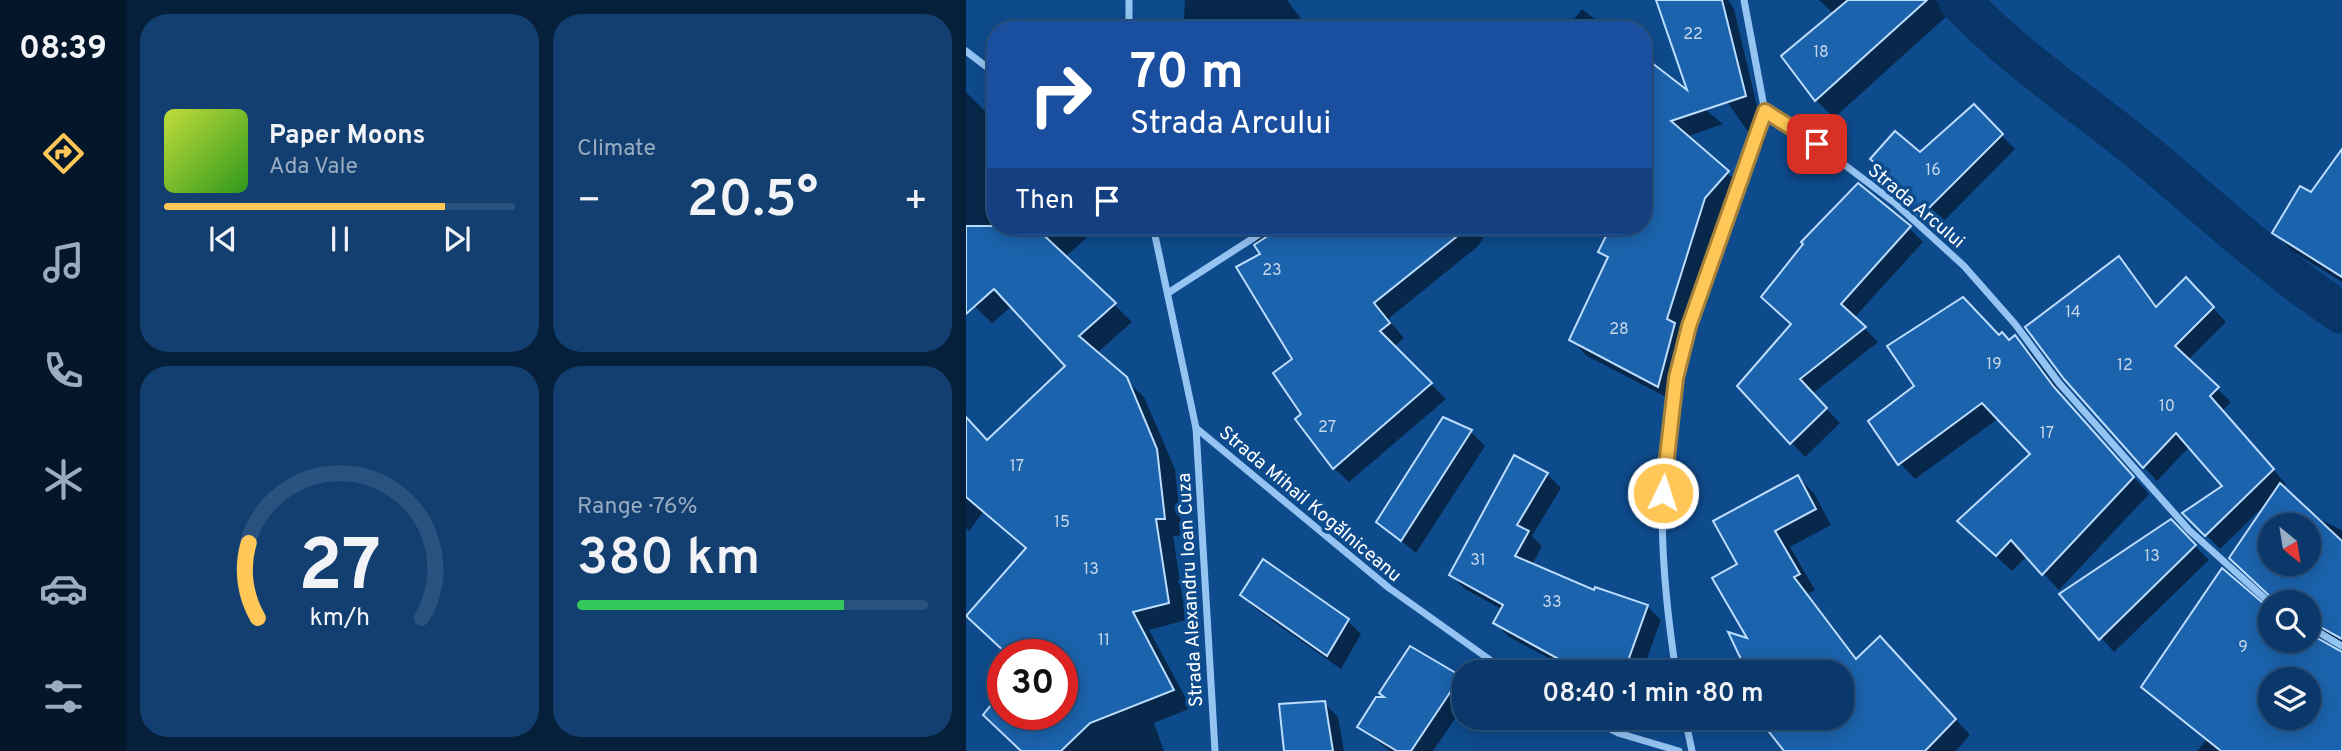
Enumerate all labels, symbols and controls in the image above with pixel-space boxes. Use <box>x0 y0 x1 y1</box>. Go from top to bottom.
house number: 22 <box>1683 25 1703 45</box>
text: 08:39 <box>19 30 107 70</box>
house number: 18 <box>1813 43 1829 63</box>
text: 70 m <box>1130 44 1244 106</box>
icon: right <box>1015 49 1106 140</box>
text: Strada Arcului <box>1130 105 1331 145</box>
pin <box>1787 114 1847 174</box>
text: Paper Moons <box>269 120 425 153</box>
icon: arrive <box>1798 125 1836 163</box>
icon: directions <box>39 129 88 178</box>
text: Climate <box>577 135 656 164</box>
text: Ada Vale <box>269 153 358 182</box>
street label: Strada Arcului <box>1862 159 1969 254</box>
house number: 16 <box>1925 161 1941 181</box>
text: 20.5° <box>687 169 818 235</box>
text: − <box>577 178 602 227</box>
text: + <box>903 178 928 227</box>
icon: arrive <box>1088 182 1126 220</box>
text: Then <box>1015 185 1074 218</box>
icon: previous <box>204 220 242 258</box>
icon: pause <box>321 220 359 258</box>
icon: next <box>438 220 476 258</box>
icon: music <box>39 238 88 287</box>
house number: 23 <box>1262 261 1282 281</box>
house number: 14 <box>2065 303 2081 323</box>
house number: 28 <box>1609 320 1629 340</box>
icon: phone <box>39 346 88 395</box>
house number: 19 <box>1986 355 2002 375</box>
house number: 12 <box>2117 356 2133 376</box>
house number: 10 <box>2159 397 2175 417</box>
house number: 27 <box>1318 418 1336 438</box>
street label: Strada Mihail Kogălniceanu <box>1214 421 1406 588</box>
house number: 17 <box>2040 424 2054 444</box>
icon: climate <box>39 455 88 504</box>
position arrow <box>1626 456 1700 530</box>
house number: 17 <box>1010 457 1024 477</box>
street label: Strada Alexandru Ioan Cuza <box>1173 472 1209 708</box>
text: Range · 76% <box>577 493 697 522</box>
house number: 15 <box>1054 513 1070 533</box>
north arrow <box>2258 513 2320 576</box>
map controls <box>2258 513 2321 730</box>
text: 27 <box>298 524 381 616</box>
text: 380 km <box>577 527 760 593</box>
house number: 13 <box>2144 547 2160 567</box>
house number: 31 <box>1470 551 1486 571</box>
house number: 13 <box>1083 560 1099 580</box>
icon: car <box>39 564 88 613</box>
button: search <box>2258 590 2321 653</box>
house number: 33 <box>1542 593 1562 613</box>
text: km/h <box>309 602 370 634</box>
house number: 11 <box>1098 631 1110 651</box>
house number: 9 <box>2238 638 2248 658</box>
speed limit sign: 30 <box>987 639 1078 730</box>
button: layers <box>2258 667 2321 730</box>
icon: filters <box>39 672 88 721</box>
text: 08:40 · 1 min · 80 m <box>1542 678 1764 711</box>

